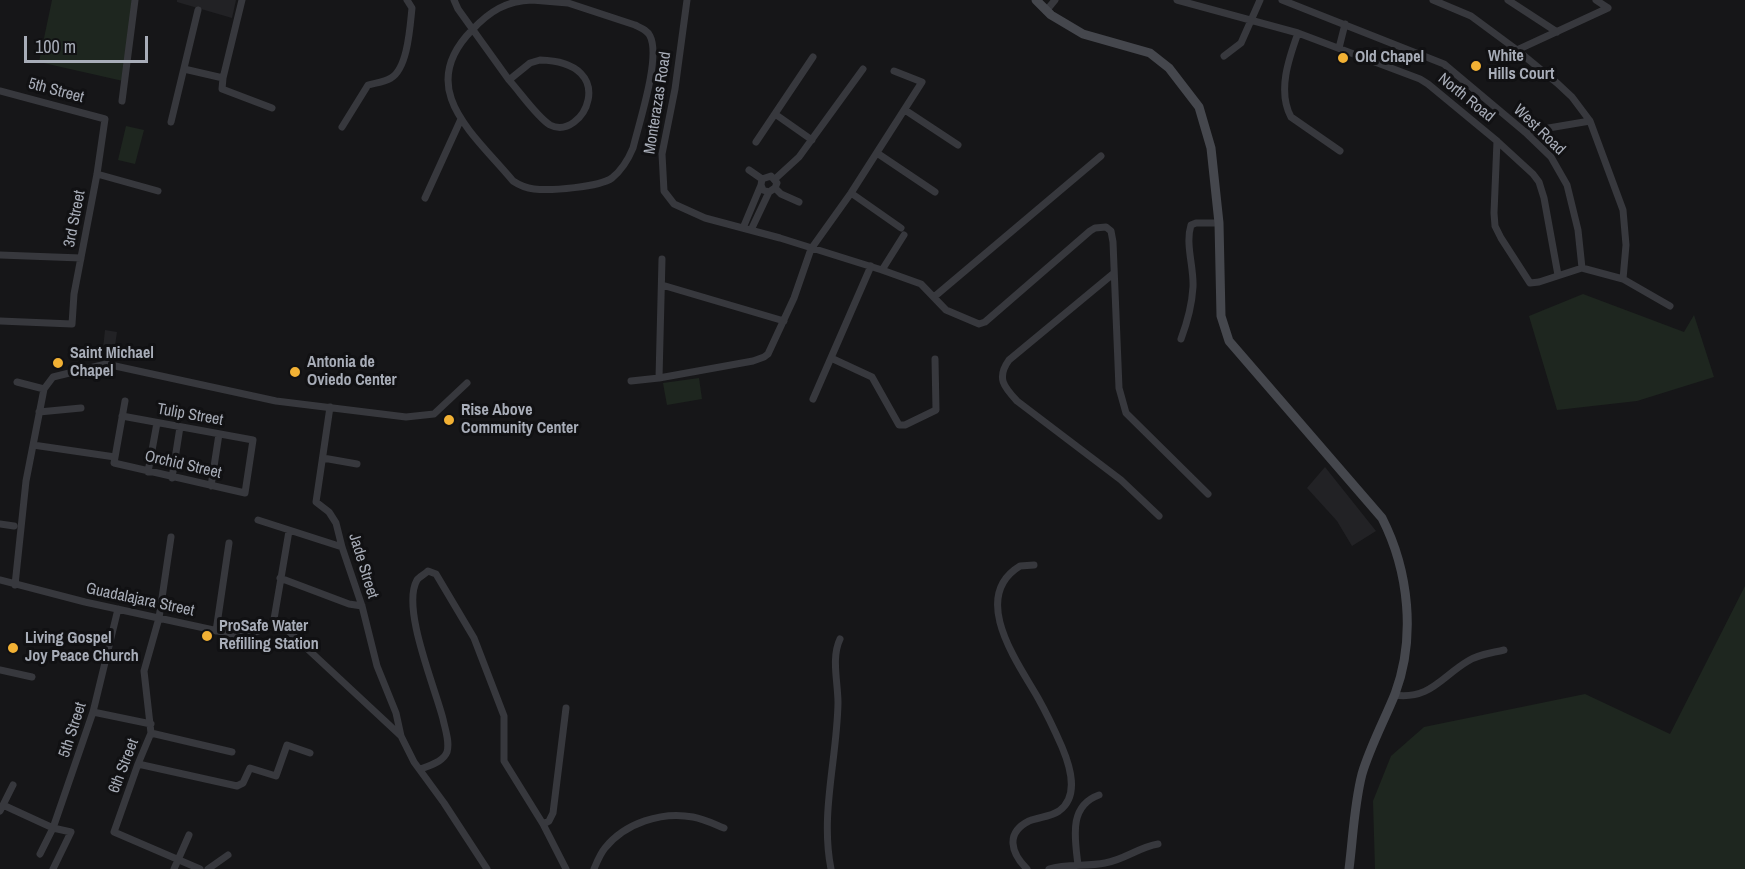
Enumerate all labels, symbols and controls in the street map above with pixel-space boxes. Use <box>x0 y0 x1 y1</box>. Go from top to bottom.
scale bar <box>27 24 152 62</box>
text: 100 m <box>35 34 76 59</box>
place label: White Hills Court <box>1488 47 1554 85</box>
place label: Old Chapel <box>1355 48 1424 68</box>
street label: Monterazas Road <box>640 50 676 156</box>
marker: Old Chapel <box>1336 51 1350 65</box>
marker: White Hills Court <box>1469 59 1483 73</box>
street label: North Road <box>1434 69 1498 127</box>
street label: 5th Street <box>26 74 86 108</box>
street label: West Road <box>1509 101 1569 159</box>
street label: 3rd Street <box>60 189 90 249</box>
place label: Saint Michael Chapel <box>70 344 154 382</box>
place label: Antonia de Oviedo Center <box>307 353 397 391</box>
marker: Saint Michael Chapel <box>51 356 65 370</box>
marker: Antonia de Oviedo Center <box>288 365 302 379</box>
street label: Tulip Street <box>155 400 225 430</box>
place label: Rise Above Community Center <box>461 401 578 439</box>
marker: Rise Above Community Center <box>442 413 456 427</box>
street label: Orchid Street <box>143 447 223 483</box>
street label: Jade Street <box>344 531 382 601</box>
street label: Guadalajara Street <box>84 579 196 621</box>
place label: ProSafe Water Refilling Station <box>219 617 319 655</box>
place label: Living Gospel Joy Peace Church <box>25 629 139 667</box>
marker: ProSafe Water Refilling Station <box>200 629 214 643</box>
marker: Living Gospel Joy Peace Church <box>6 641 20 655</box>
street label: 5th Street <box>55 700 91 760</box>
street label: 6th Street <box>105 736 143 796</box>

